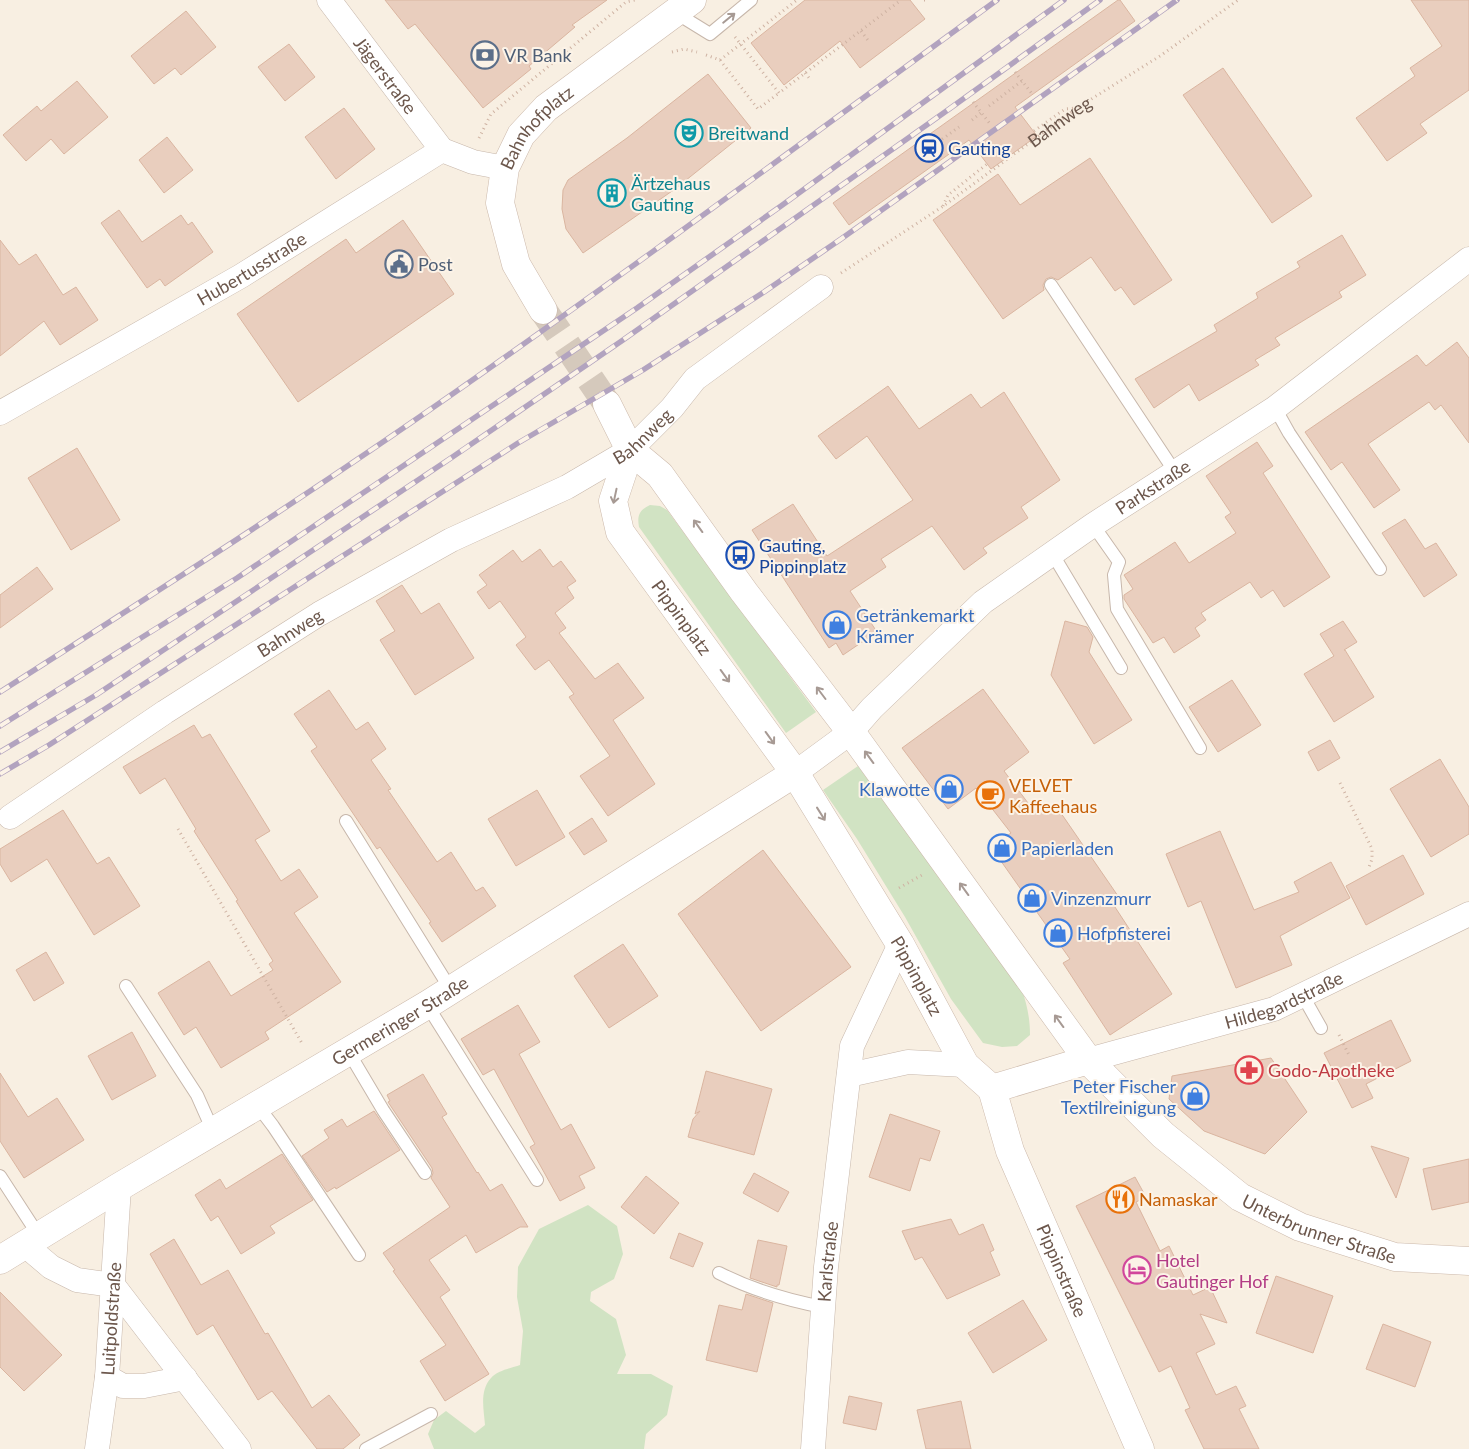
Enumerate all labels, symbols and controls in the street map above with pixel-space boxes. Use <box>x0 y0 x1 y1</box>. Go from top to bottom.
one-way arrow <box>722 13 735 24</box>
street label: Jägerstraße <box>349 32 422 118</box>
bank icon: VR Bank <box>470 40 500 70</box>
place label: VR Bank <box>504 44 573 66</box>
street label: Bahnhofplatz <box>495 81 578 173</box>
street label: Bahnweg <box>1023 91 1095 152</box>
theatre icon: Breitwand <box>674 118 704 148</box>
place label: Breitwand <box>708 122 789 144</box>
station icon: Gauting <box>914 133 944 163</box>
place label: Gauting <box>948 137 1011 159</box>
place label: Ärtzehaus Gauting <box>631 172 711 215</box>
building icon: Ärtzehaus Gauting <box>597 178 627 208</box>
street label: Hubertusstraße <box>193 227 310 310</box>
public building icon: Post <box>384 249 414 279</box>
place label: Post <box>418 253 453 275</box>
street label: Bahnweg <box>609 403 677 469</box>
street label: Parkstraße <box>1111 454 1194 519</box>
one-way arrow <box>610 488 619 504</box>
one-way arrow <box>692 520 703 533</box>
place label: Gauting, Pippinplatz <box>759 534 846 577</box>
bus stop icon: Gauting, Pippinplatz <box>725 540 755 570</box>
street label: Pippinplatz <box>647 575 717 659</box>
street label: Bahnweg <box>253 604 327 662</box>
place label: Getränkemarkt Krämer <box>856 604 975 647</box>
shop icon: Getränkemarkt Krämer <box>822 610 852 640</box>
one-way arrow <box>720 669 730 683</box>
one-way arrow <box>816 687 827 700</box>
one-way arrow <box>765 731 775 745</box>
one-way arrow <box>864 751 874 765</box>
shop icon: Klawotte <box>934 774 964 804</box>
place label: VELVET Kaffeehaus <box>1009 774 1097 817</box>
place label: Klawotte <box>859 778 930 800</box>
cafe icon: VELVET Kaffeehaus <box>975 780 1005 810</box>
one-way arrow <box>816 807 826 821</box>
shop icon: Papierladen <box>987 833 1017 863</box>
place label: Papierladen <box>1021 837 1114 859</box>
one-way arrow <box>959 882 969 896</box>
shop icon: Vinzenzmurr <box>1017 883 1047 913</box>
place label: Vinzenzmurr <box>1051 887 1152 909</box>
shop icon: Hofpfisterei <box>1043 918 1073 948</box>
place label: Hofpfisterei <box>1077 922 1171 944</box>
street label: Pippinplatz <box>887 932 947 1019</box>
street label: Hildegardstraße <box>1222 966 1346 1033</box>
street label: Germeringer Straße <box>328 971 472 1070</box>
one-way arrow <box>1054 1015 1065 1028</box>
pharmacy icon: Godo-Apotheke <box>1234 1055 1264 1085</box>
place label: Godo-Apotheke <box>1268 1059 1395 1081</box>
place label: Peter Fischer Textilreinigung <box>1061 1075 1176 1118</box>
shop icon: Peter Fischer Textilreinigung <box>1180 1081 1210 1111</box>
restaurant icon: Namaskar <box>1105 1184 1135 1214</box>
place label: Namaskar <box>1139 1188 1218 1210</box>
street label: Unterbrunner Straße <box>1239 1189 1399 1268</box>
street label: Karlstraße <box>813 1220 842 1303</box>
street label: Pippinstraße <box>1032 1221 1092 1320</box>
place label: Hotel Gautinger Hof <box>1156 1249 1269 1292</box>
hotel icon: Hotel Gautinger Hof <box>1122 1255 1152 1285</box>
street label: Luitpoldstraße <box>96 1261 125 1376</box>

